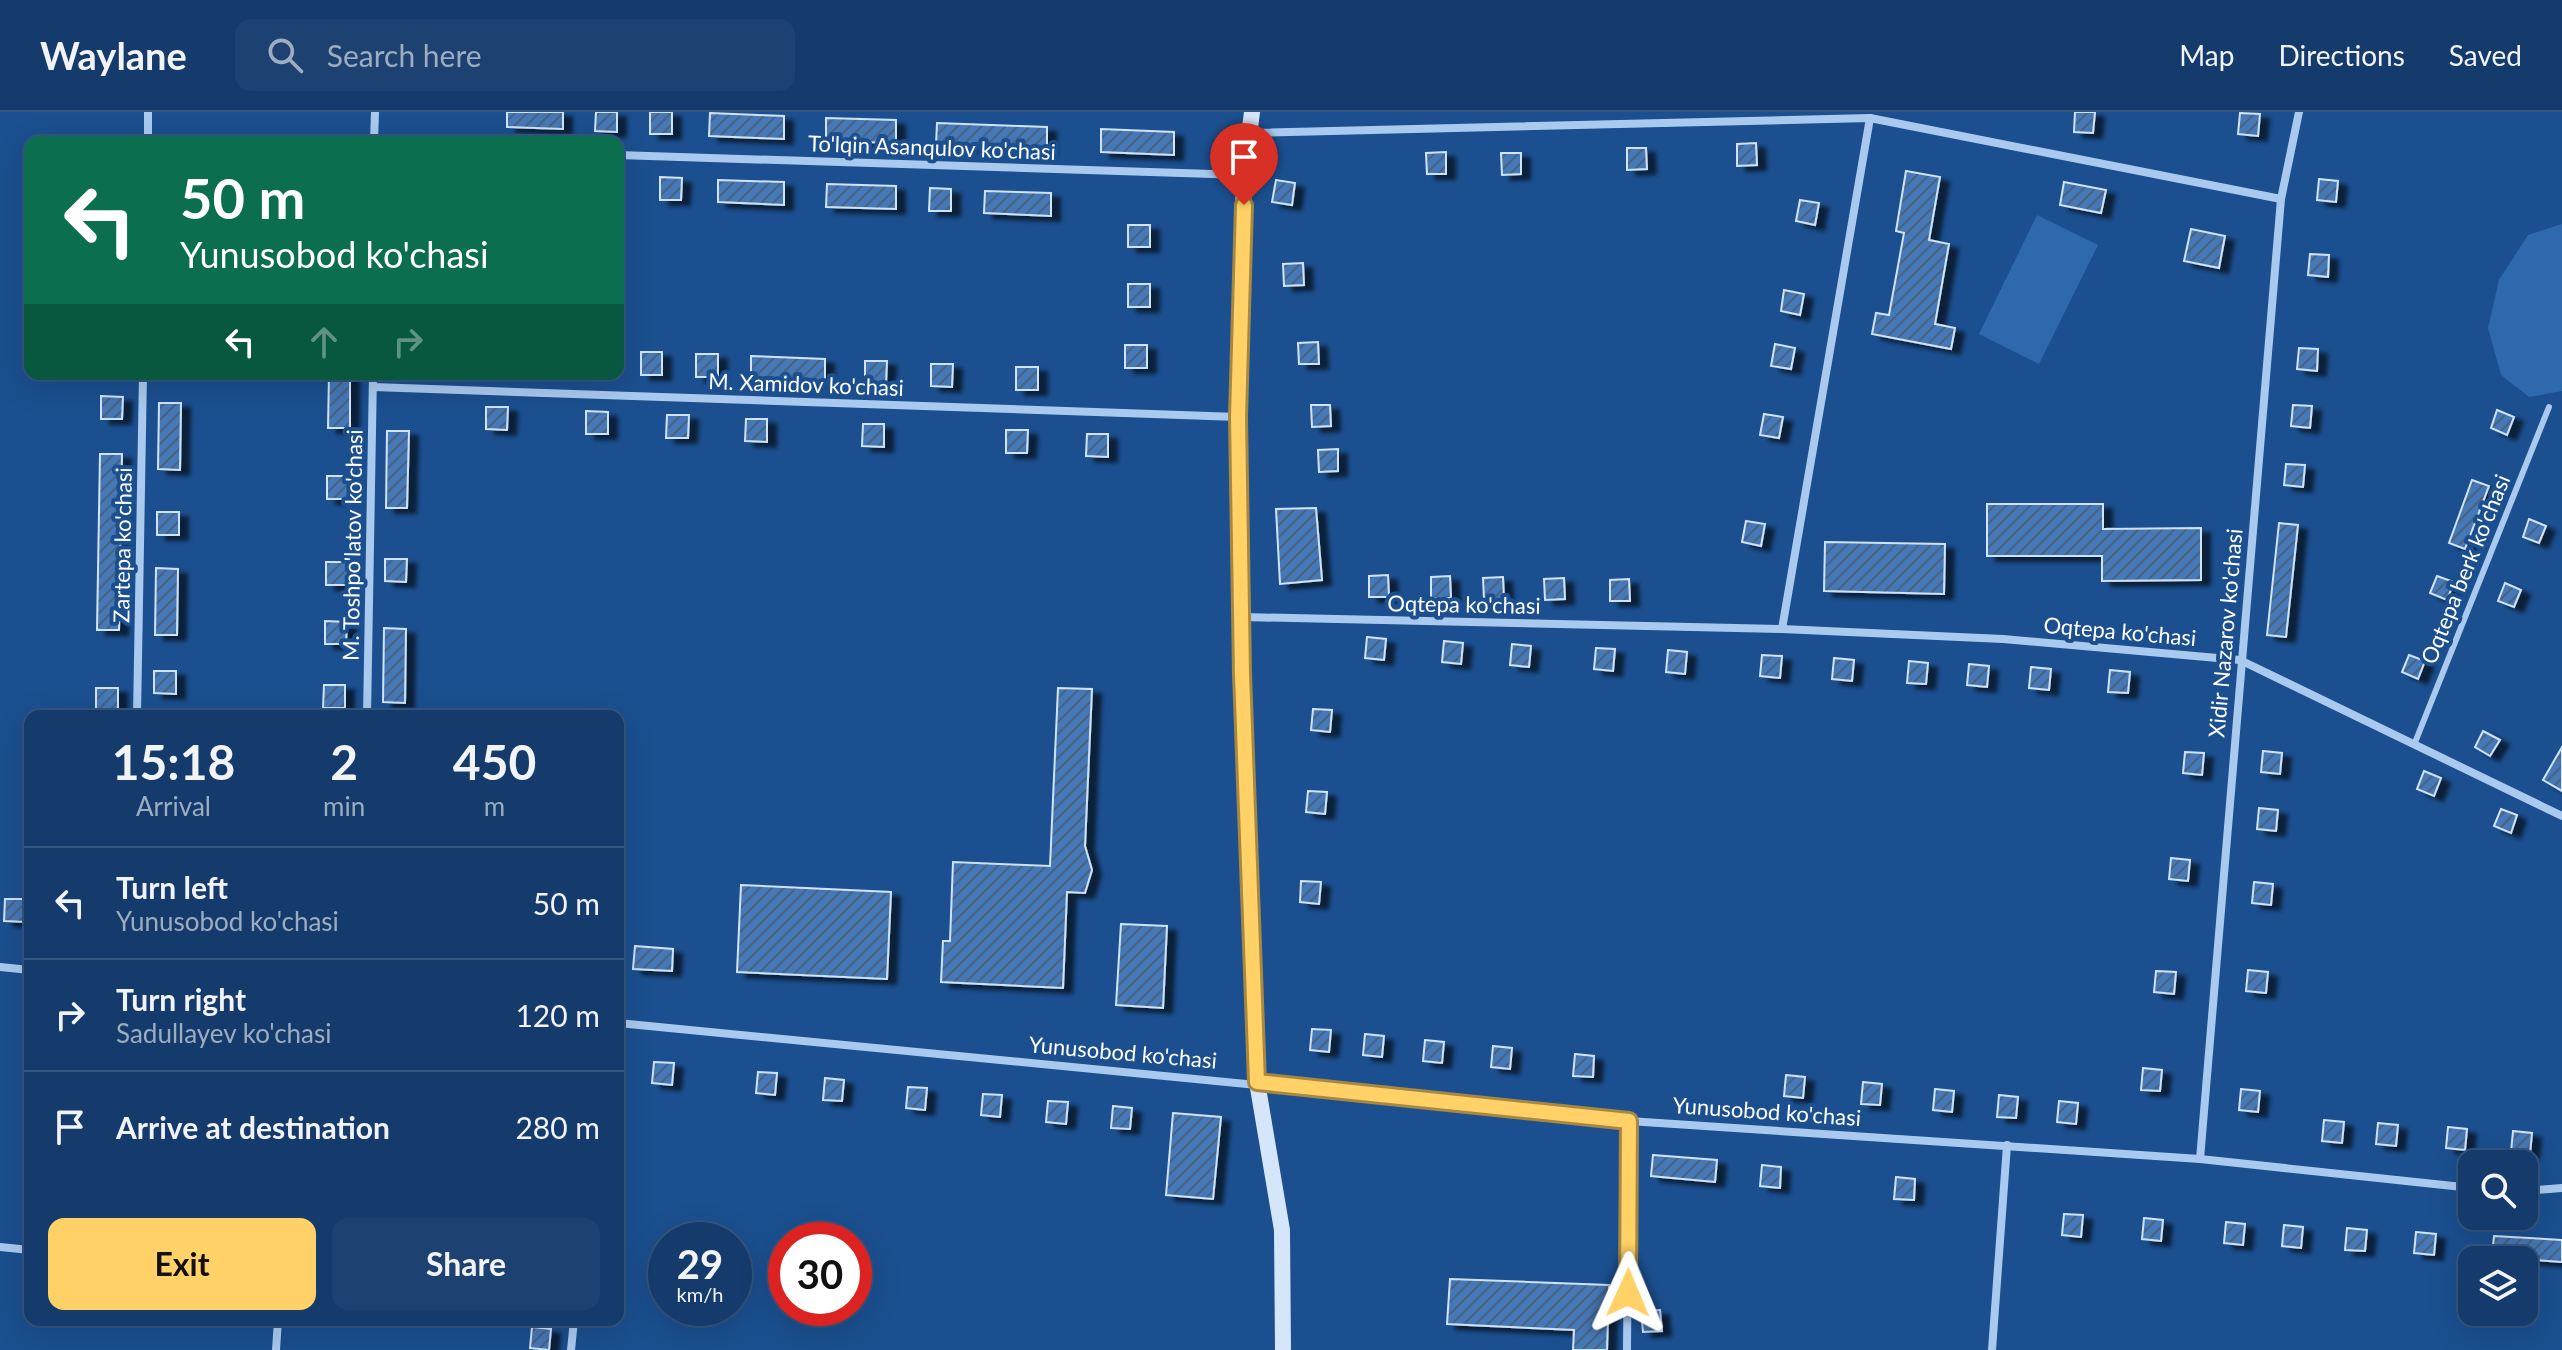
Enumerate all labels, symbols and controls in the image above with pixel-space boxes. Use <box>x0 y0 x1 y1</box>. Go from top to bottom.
search box <box>235 19 795 91</box>
text: Waylane <box>40 32 187 78</box>
icon: search <box>263 33 307 77</box>
text: Search here <box>327 37 482 73</box>
text: Map <box>2179 38 2234 72</box>
text: Directions <box>2278 38 2405 72</box>
text: Saved <box>2449 38 2522 72</box>
pin <box>1210 123 1278 205</box>
street label: To'lqin Asanqulov ko'chasi <box>808 129 1056 165</box>
icon: arrive <box>1222 135 1266 179</box>
text: 50 m <box>180 164 305 231</box>
icon: left <box>48 168 152 272</box>
text: Yunusobod ko'chasi <box>180 232 489 276</box>
icon: left <box>218 320 262 364</box>
icon: ahead <box>302 320 346 364</box>
icon: right <box>386 320 430 364</box>
street label: M. Xamidov ko'chasi <box>708 367 904 401</box>
street label: M. Toshpo'latov ko'chasi <box>336 429 368 661</box>
street label: Zartepa ko'chasi <box>107 467 137 623</box>
street label: Oqtepa berk ko'chasi <box>2415 470 2515 668</box>
street label: Xidir Nazarov ko'chasi <box>2202 527 2248 739</box>
street label: Oqtepa ko'chasi <box>1387 589 1541 619</box>
street label: Oqtepa ko'chasi <box>2042 611 2198 651</box>
text: 15:18 <box>112 733 235 790</box>
text: 2 <box>330 733 358 790</box>
text: 450 <box>453 733 536 790</box>
text: Arrival <box>136 790 211 822</box>
text: min <box>323 790 365 822</box>
text: m <box>484 790 505 822</box>
text: Turn left <box>116 869 228 905</box>
icon: left <box>48 881 92 925</box>
text: 50 m <box>533 885 600 921</box>
text: Yunusobod ko'chasi <box>116 905 339 937</box>
text: Turn right <box>116 981 246 1017</box>
icon: right <box>48 993 92 1037</box>
text: 120 m <box>515 997 600 1033</box>
text: Sadullayev ko'chasi <box>116 1017 332 1049</box>
street label: Yunusobod ko'chasi <box>1028 1030 1218 1074</box>
street label: Yunusobod ko'chasi <box>1672 1091 1862 1131</box>
icon: arrive <box>48 1105 92 1149</box>
text: Arrive at destination <box>116 1109 390 1145</box>
text: 280 m <box>515 1109 600 1145</box>
map controls <box>2458 1150 2538 1326</box>
button: search <box>2458 1150 2538 1230</box>
button: Exit <box>48 1218 316 1310</box>
button: Share <box>332 1218 600 1310</box>
speed limit sign: 30 <box>768 1222 872 1326</box>
text: 29 <box>677 1240 723 1288</box>
button: layers <box>2458 1246 2538 1326</box>
position arrow <box>1586 1251 1670 1335</box>
text: km/h <box>677 1282 723 1306</box>

